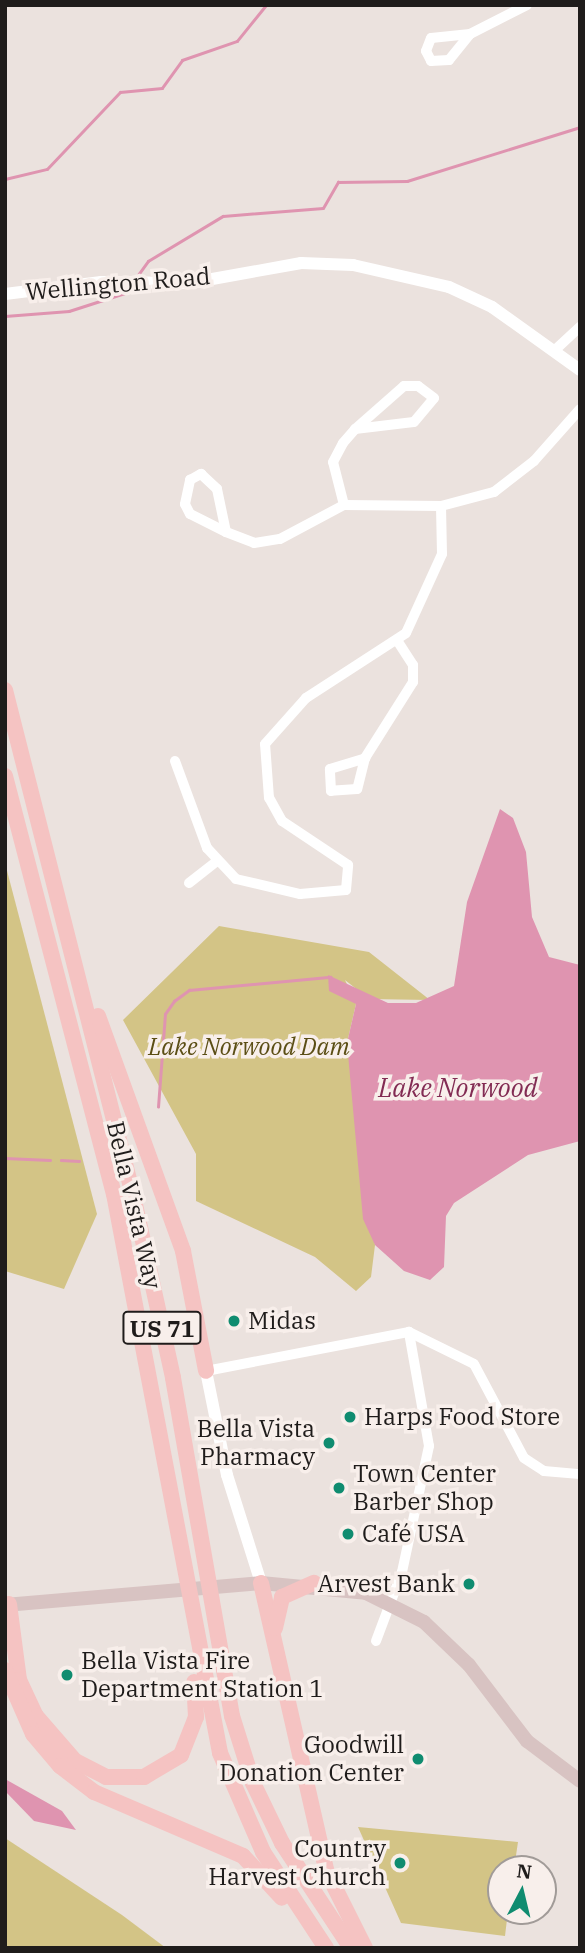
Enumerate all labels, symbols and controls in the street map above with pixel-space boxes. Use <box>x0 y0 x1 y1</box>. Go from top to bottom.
street label: Wellington Road <box>24 262 212 306</box>
park label: Lake Norwood Dam <box>148 1033 350 1061</box>
water label: Lake Norwood <box>378 1072 538 1104</box>
street label: Bella Vista Way <box>101 1118 167 1292</box>
place label: Midas <box>248 1307 316 1335</box>
road number: US 71 <box>122 1308 202 1348</box>
marker: Midas <box>226 1313 242 1329</box>
place label: Harps Food Store <box>364 1403 560 1431</box>
marker: Harps Food Store <box>342 1409 358 1425</box>
place label: Bella Vista Pharmacy <box>197 1415 315 1471</box>
marker: Bella Vista Pharmacy <box>321 1435 337 1451</box>
place label: Town Center Barber Shop <box>353 1460 496 1516</box>
marker: Town Center Barber Shop <box>331 1480 347 1496</box>
place label: Café USA <box>362 1520 465 1548</box>
marker: Café USA <box>340 1526 356 1542</box>
place label: Arvest Bank <box>318 1570 455 1598</box>
marker: Arvest Bank <box>461 1576 477 1592</box>
place label: Bella Vista Fire Department Station 1 <box>81 1647 324 1703</box>
marker: Bella Vista Fire Department Station 1 <box>59 1667 75 1683</box>
place label: Goodwill Donation Center <box>219 1731 404 1787</box>
marker: Goodwill Donation Center <box>410 1751 426 1767</box>
place label: Country Harvest Church <box>208 1835 386 1891</box>
marker: Country Harvest Church <box>392 1855 408 1871</box>
north arrow <box>487 1855 557 1925</box>
text: N <box>515 1858 533 1884</box>

